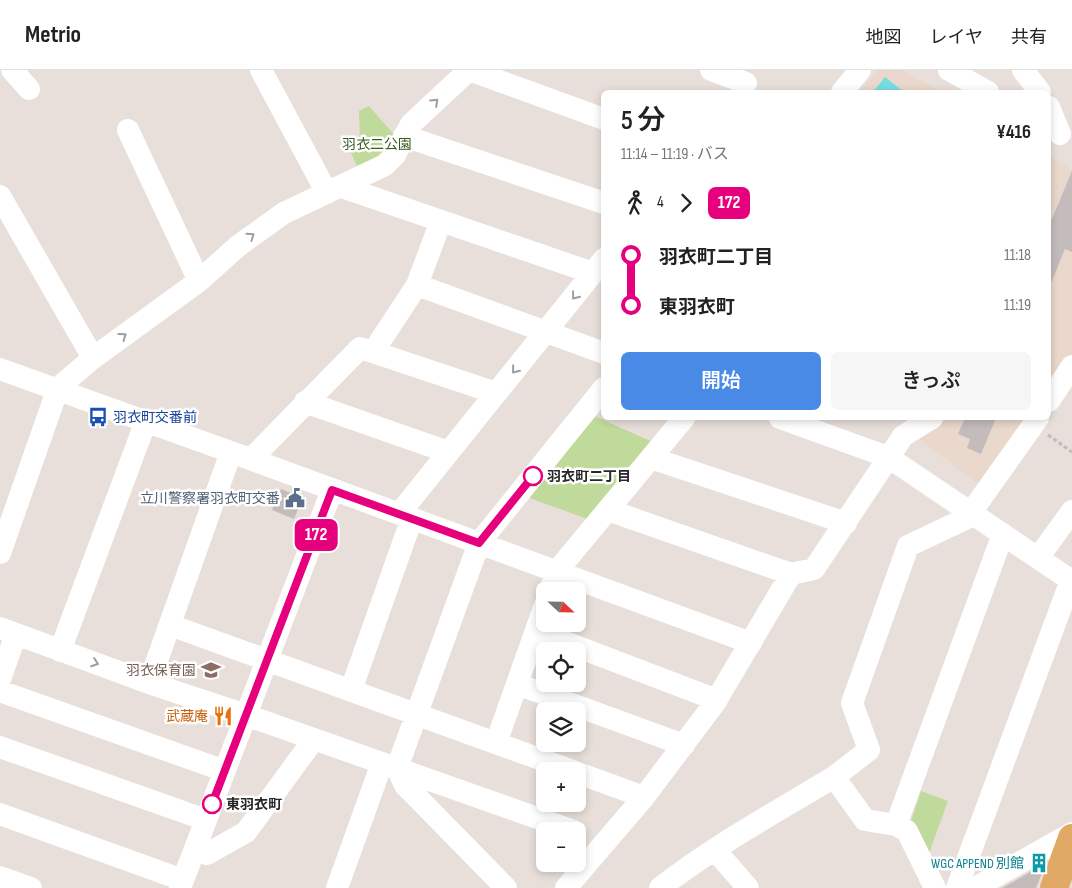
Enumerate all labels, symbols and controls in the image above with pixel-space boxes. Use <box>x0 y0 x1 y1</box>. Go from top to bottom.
text: Metrio <box>25 20 81 49</box>
text: 地図 <box>866 27 902 48</box>
text: レイヤ <box>930 27 983 48</box>
text: 共有 <box>1011 27 1047 48</box>
one-way arrow <box>429 99 438 108</box>
text: 5 分 <box>621 104 665 137</box>
text: ¥416 <box>996 121 1031 144</box>
park label: 羽衣二公園 <box>342 136 412 153</box>
text: 11:14 – 11:19 · バス <box>621 145 729 164</box>
icon: walk <box>621 189 649 217</box>
icon: forward <box>672 189 700 217</box>
text: 172 <box>718 192 740 213</box>
text: 4 <box>657 193 664 212</box>
one-way arrow <box>245 233 255 242</box>
text: 羽衣町二丁目 <box>659 246 773 269</box>
text: 11:18 <box>1004 246 1031 265</box>
one-way arrow <box>572 290 580 299</box>
text: 東羽衣町 <box>659 296 735 319</box>
text: 11:19 <box>1004 296 1031 315</box>
one-way arrow <box>117 333 127 342</box>
button: 開始 <box>621 352 821 410</box>
button: きっぷ <box>831 352 1031 410</box>
one-way arrow <box>512 364 521 373</box>
bus stop icon: 羽衣町交番前 <box>87 406 109 428</box>
place label: 羽衣町交番前 <box>113 409 197 426</box>
marker: 羽衣町二丁目 <box>523 466 543 486</box>
place label: 羽衣町二丁目 <box>547 468 631 485</box>
public building icon: 立川警察署羽衣町交番 <box>284 487 306 509</box>
place label: 立川警察署羽衣町交番 <box>140 490 280 507</box>
line badge: 172 <box>287 519 345 551</box>
text: 172 <box>305 524 327 545</box>
north arrow <box>536 582 586 632</box>
map controls <box>536 582 586 872</box>
button: locate <box>536 642 586 692</box>
one-way arrow <box>90 657 99 667</box>
school or university icon: 羽衣保育園 <box>200 659 222 681</box>
place label: 羽衣保育園 <box>126 662 196 679</box>
button: layers <box>536 702 586 752</box>
restaurant icon: 武蔵庵 <box>212 705 234 727</box>
place label: 武蔵庵 <box>166 708 208 725</box>
button: + <box>536 762 586 812</box>
marker: 東羽衣町 <box>202 794 222 814</box>
place label: 東羽衣町 <box>226 796 282 813</box>
button: − <box>536 822 586 872</box>
building icon: WGC APPEND 別館 <box>1028 852 1050 874</box>
place label: WGC APPEND 別館 <box>931 855 1024 872</box>

